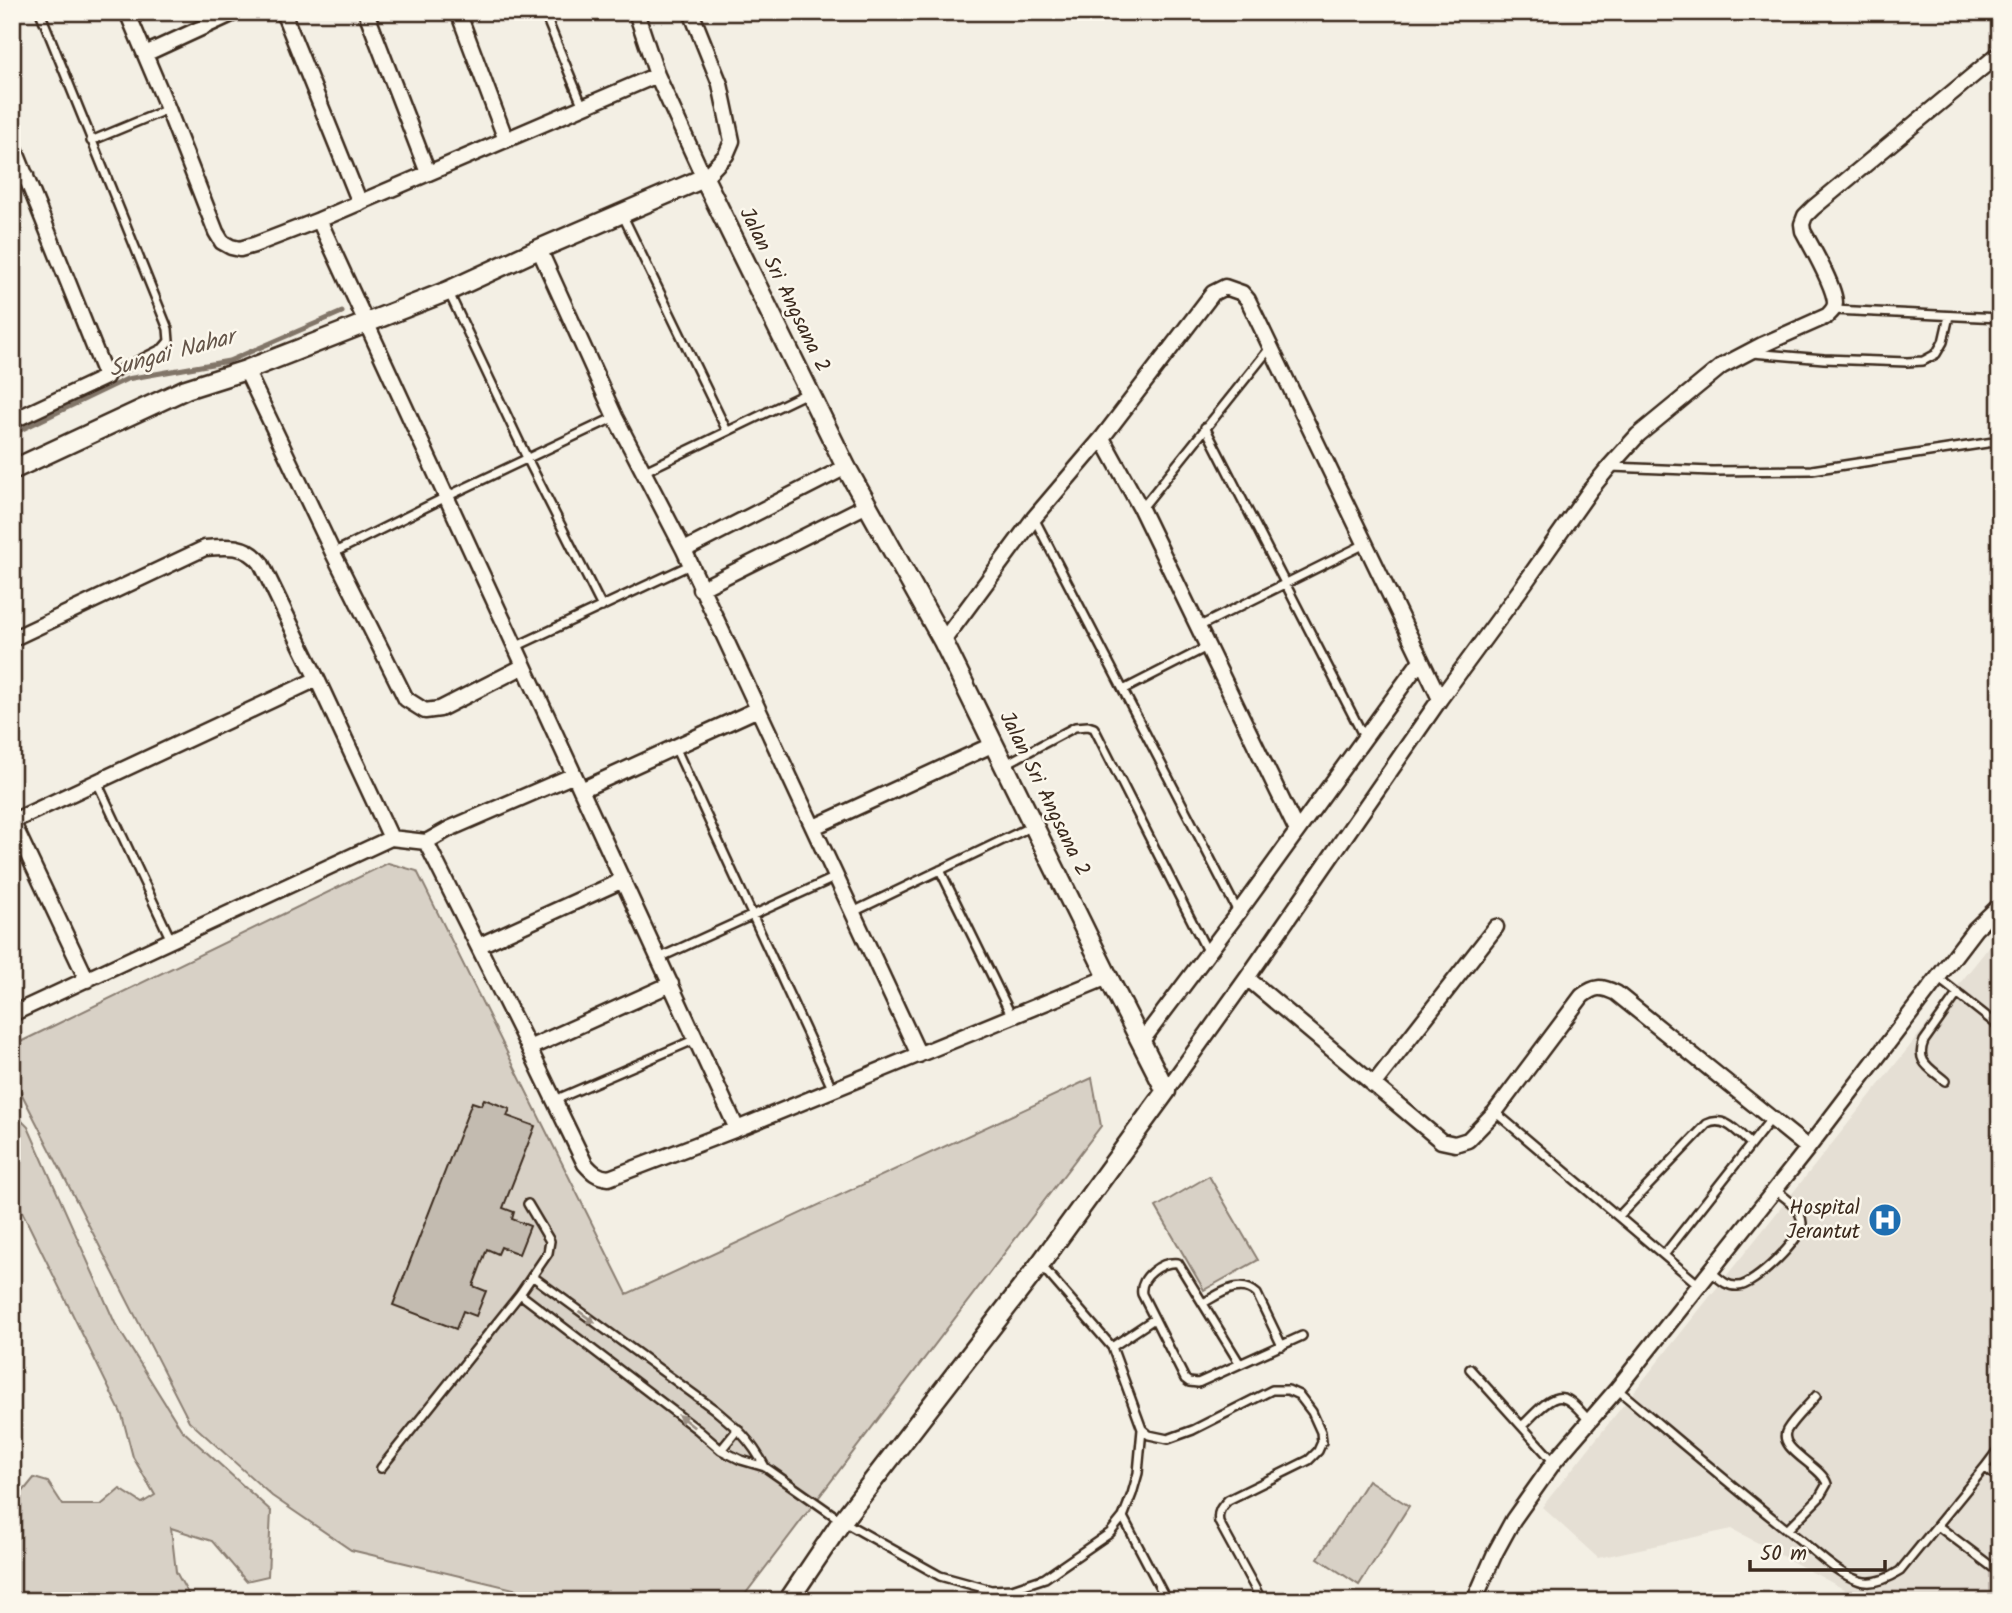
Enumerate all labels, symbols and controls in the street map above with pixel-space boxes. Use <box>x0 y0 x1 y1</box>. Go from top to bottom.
street label: Jalan Sri Angsana 2 <box>730 202 838 378</box>
water label: Sungai Nahar <box>105 319 243 388</box>
street label: Jalan Sri Angsana 2 <box>990 706 1098 882</box>
place label: Hospital Jerantut <box>1786 1192 1861 1249</box>
hospital icon: Hospital Jerantut <box>1866 1201 1904 1239</box>
one-way arrow <box>578 1310 596 1324</box>
one-way arrow <box>678 1414 696 1429</box>
scale bar <box>1750 1529 1884 1573</box>
text: 50 m <box>1760 1538 1807 1571</box>

